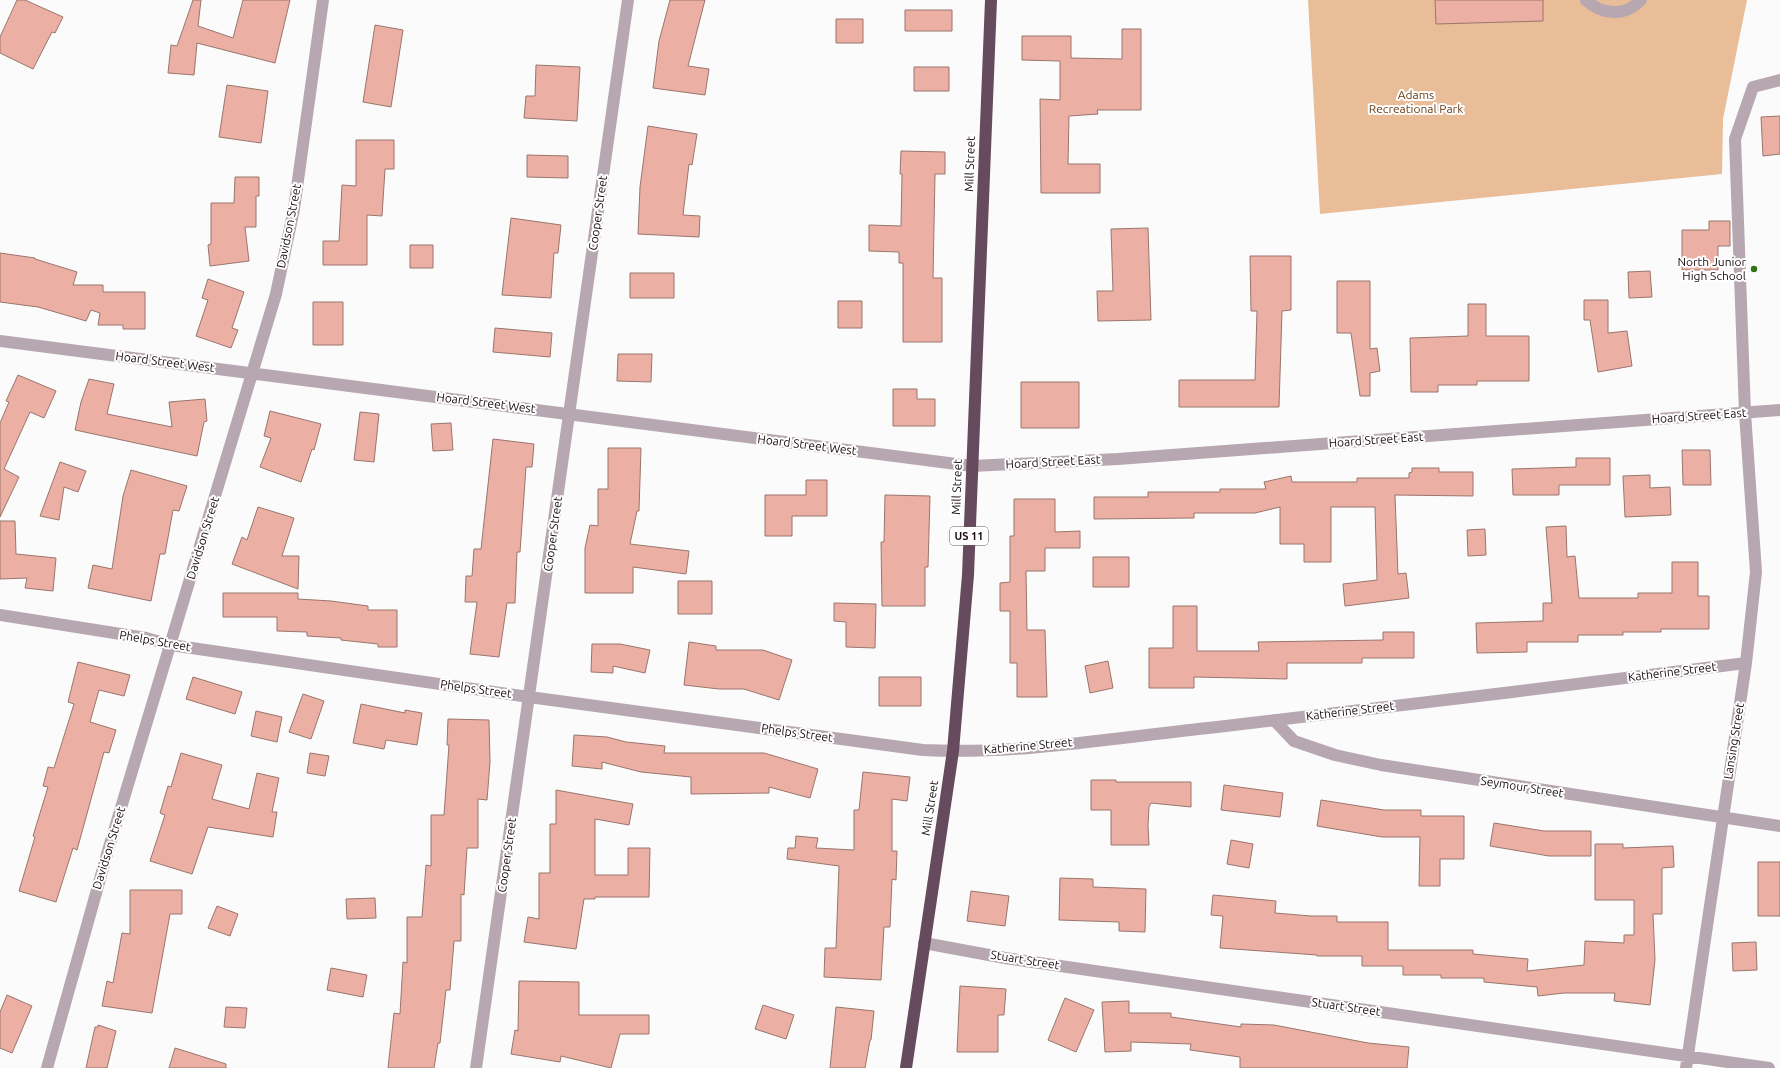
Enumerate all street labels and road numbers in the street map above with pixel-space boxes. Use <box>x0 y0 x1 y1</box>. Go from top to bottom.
street label: Mill Street <box>962 136 977 192</box>
street label: Cooper Street <box>586 174 609 251</box>
street label: Davidson Street <box>274 182 303 269</box>
street label: Hoard Street West <box>115 349 216 374</box>
street label: Hoard Street West <box>436 390 537 415</box>
street label: Hoard Street East <box>1651 406 1747 425</box>
street label: Hoard Street East <box>1328 430 1424 449</box>
street label: Hoard Street West <box>757 432 858 457</box>
street label: Hoard Street East <box>1005 453 1101 470</box>
street label: Mill Street <box>949 459 964 515</box>
street label: Davidson Street <box>184 495 221 581</box>
street label: Cooper Street <box>541 495 564 572</box>
road number: US 11 <box>950 527 988 545</box>
street label: Phelps Street <box>118 628 192 653</box>
street label: Katherine Street <box>1627 660 1717 683</box>
street label: Phelps Street <box>439 677 513 700</box>
street label: Katherine Street <box>1305 699 1395 722</box>
street label: Lansing Street <box>1721 701 1746 780</box>
street label: Phelps Street <box>760 721 834 744</box>
street label: Katherine Street <box>983 735 1073 756</box>
street label: Seymour Street <box>1480 774 1565 800</box>
street label: Mill Street <box>919 779 940 837</box>
street label: Davidson Street <box>90 805 127 891</box>
street label: Cooper Street <box>495 816 518 893</box>
street label: Stuart Street <box>990 948 1061 971</box>
street label: Stuart Street <box>1311 995 1382 1018</box>

